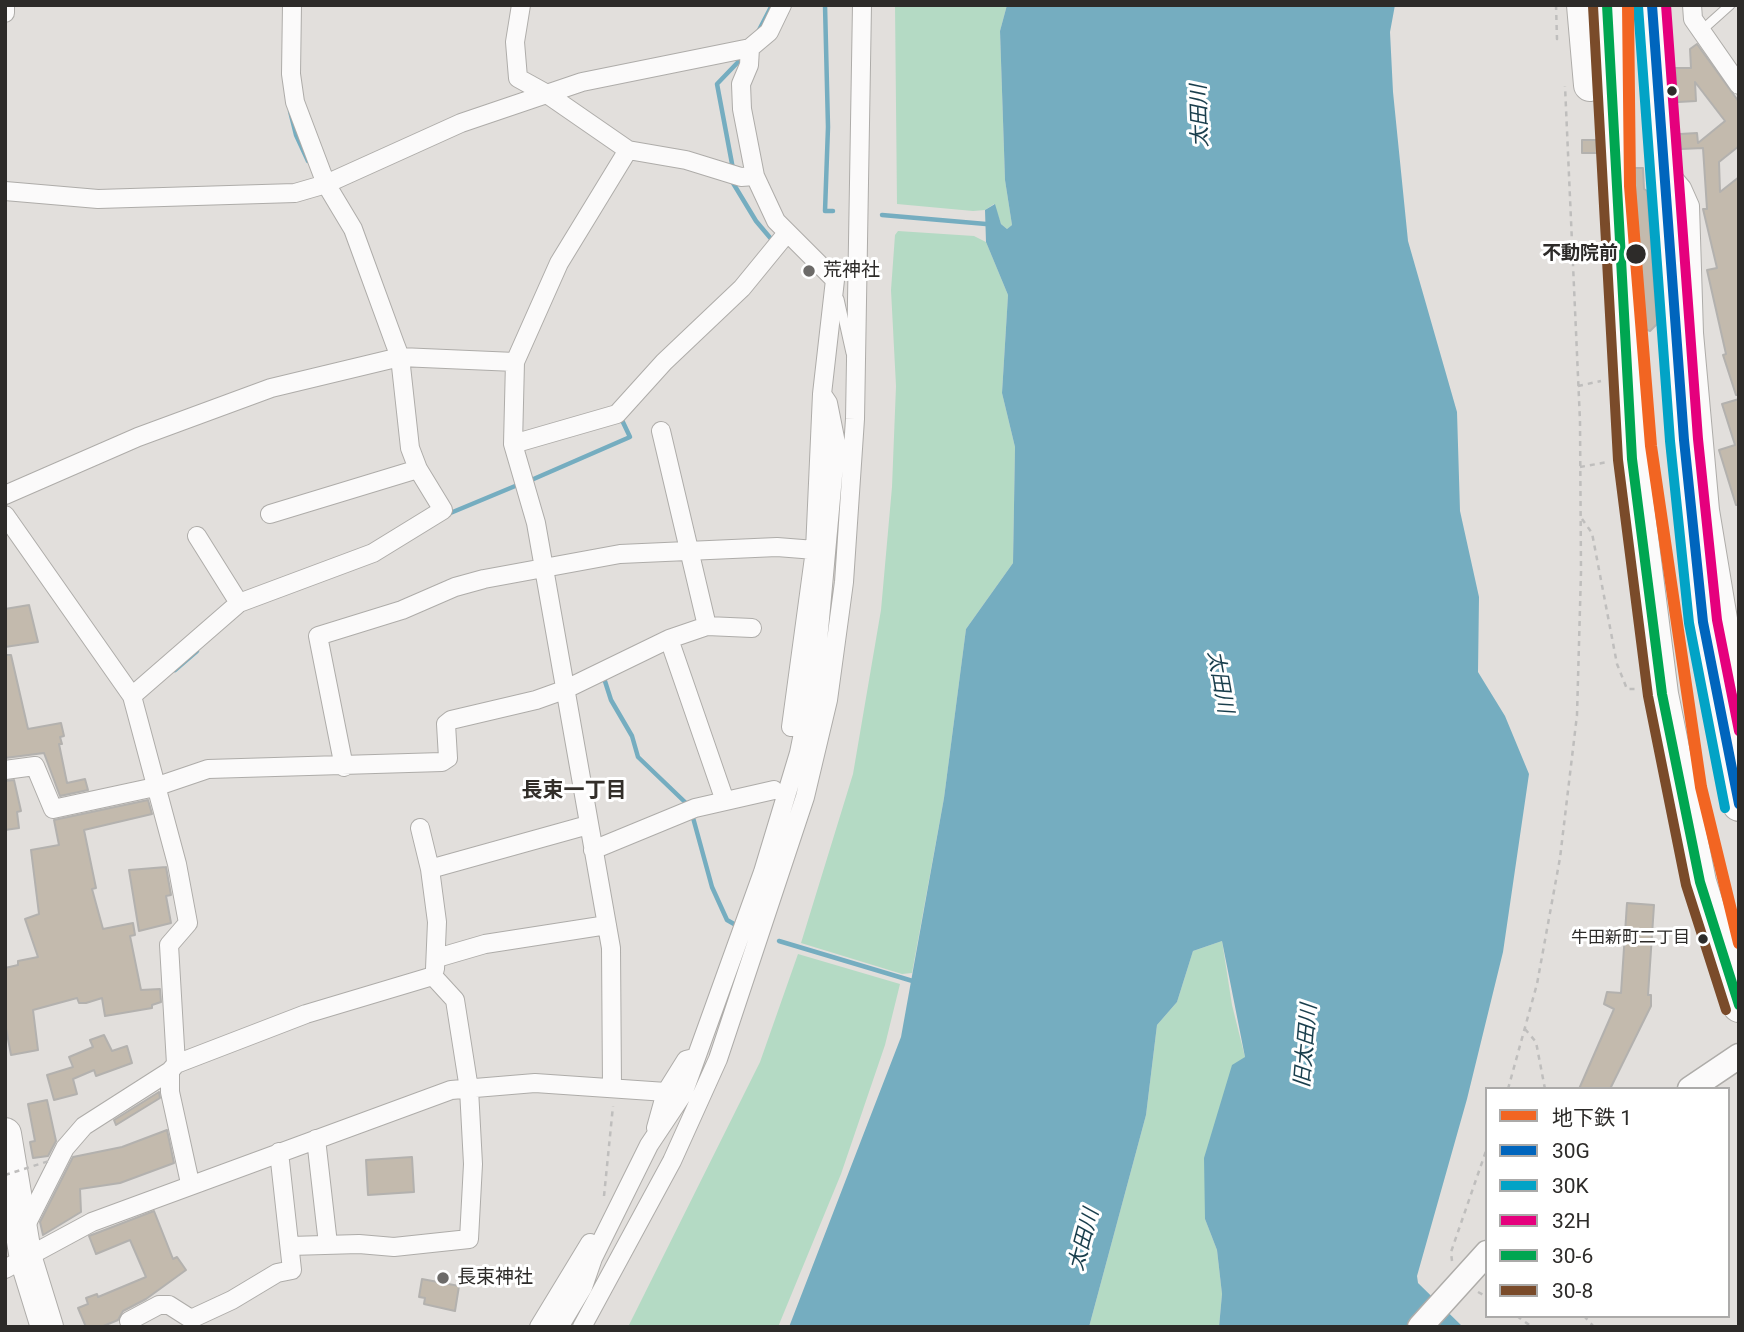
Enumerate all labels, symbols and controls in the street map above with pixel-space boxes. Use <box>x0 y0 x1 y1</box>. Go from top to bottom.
water label: 太田川 <box>1187 84 1215 148</box>
unlabelled marker <box>1665 84 1679 98</box>
marker: 不動院前 <box>1624 242 1648 266</box>
place label: 不動院前 <box>1542 243 1618 265</box>
place label: 荒神社 <box>823 260 880 282</box>
marker: 荒神社 <box>801 263 817 279</box>
water label: 太田川 <box>1201 649 1237 715</box>
district label: 長束一丁目 <box>522 779 626 805</box>
place label: 牛田新町二丁目 <box>1571 929 1690 949</box>
marker: 牛田新町二丁目 <box>1696 932 1710 946</box>
water label: 旧太田川 <box>1291 1003 1323 1089</box>
legend <box>1485 1087 1730 1318</box>
text: 地下鉄 1 <box>1552 1106 1632 1130</box>
text: 30G <box>1552 1139 1590 1163</box>
text: 30K <box>1552 1174 1589 1198</box>
water label: 太田川 <box>1065 1206 1105 1274</box>
text: 32H <box>1552 1209 1591 1233</box>
text: 30-6 <box>1552 1244 1593 1268</box>
place label: 長束神社 <box>457 1267 533 1289</box>
marker: 長束神社 <box>435 1270 451 1286</box>
text: 30-8 <box>1552 1279 1593 1303</box>

